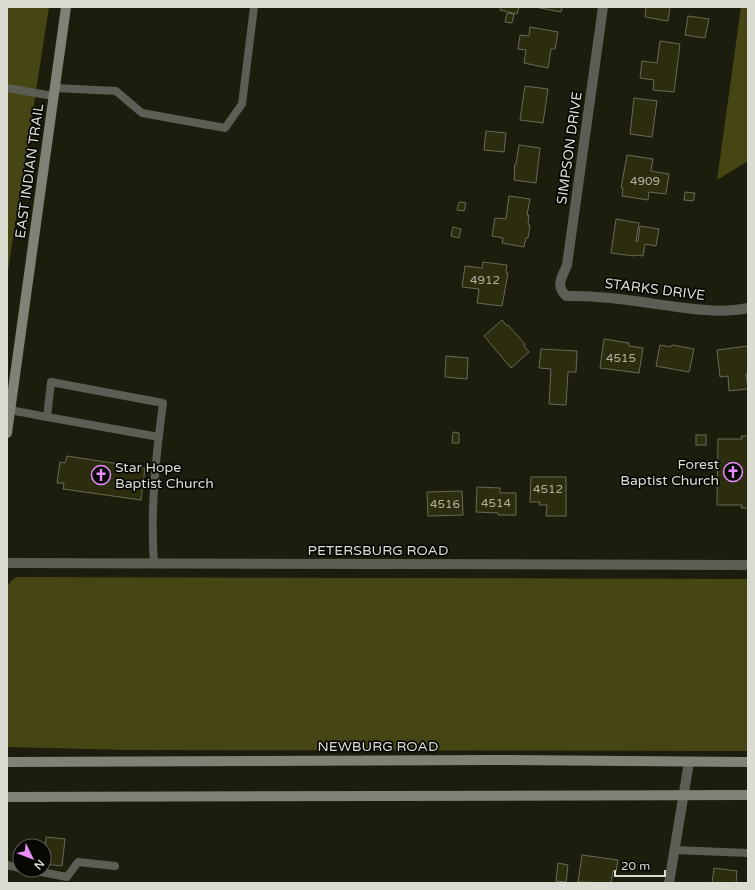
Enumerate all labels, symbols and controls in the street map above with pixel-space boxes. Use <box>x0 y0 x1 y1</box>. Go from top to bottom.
street label: SIMPSON DRIVE <box>553 91 586 205</box>
street label: EAST INDIAN TRAIL <box>12 103 47 239</box>
house number: 4909 <box>630 174 660 188</box>
house number: 4912 <box>470 273 500 287</box>
street label: STARKS DRIVE <box>604 275 706 304</box>
house number: 4515 <box>606 351 636 365</box>
place label: Forest Baptist Church <box>620 456 720 489</box>
place label: Star Hope Baptist Church <box>115 459 214 492</box>
church icon: Forest Baptist Church <box>722 461 744 483</box>
church icon: Star Hope Baptist Church <box>90 464 112 486</box>
house number: 4512 <box>533 482 563 496</box>
house number: 4514 <box>481 496 512 510</box>
house number: 4516 <box>430 497 460 511</box>
street label: PETERSBURG ROAD <box>308 542 449 559</box>
street label: NEWBURG ROAD <box>318 738 438 755</box>
north arrow <box>12 838 52 878</box>
scale bar <box>615 852 665 878</box>
text: N <box>31 857 47 872</box>
text: 20 m <box>621 859 650 873</box>

